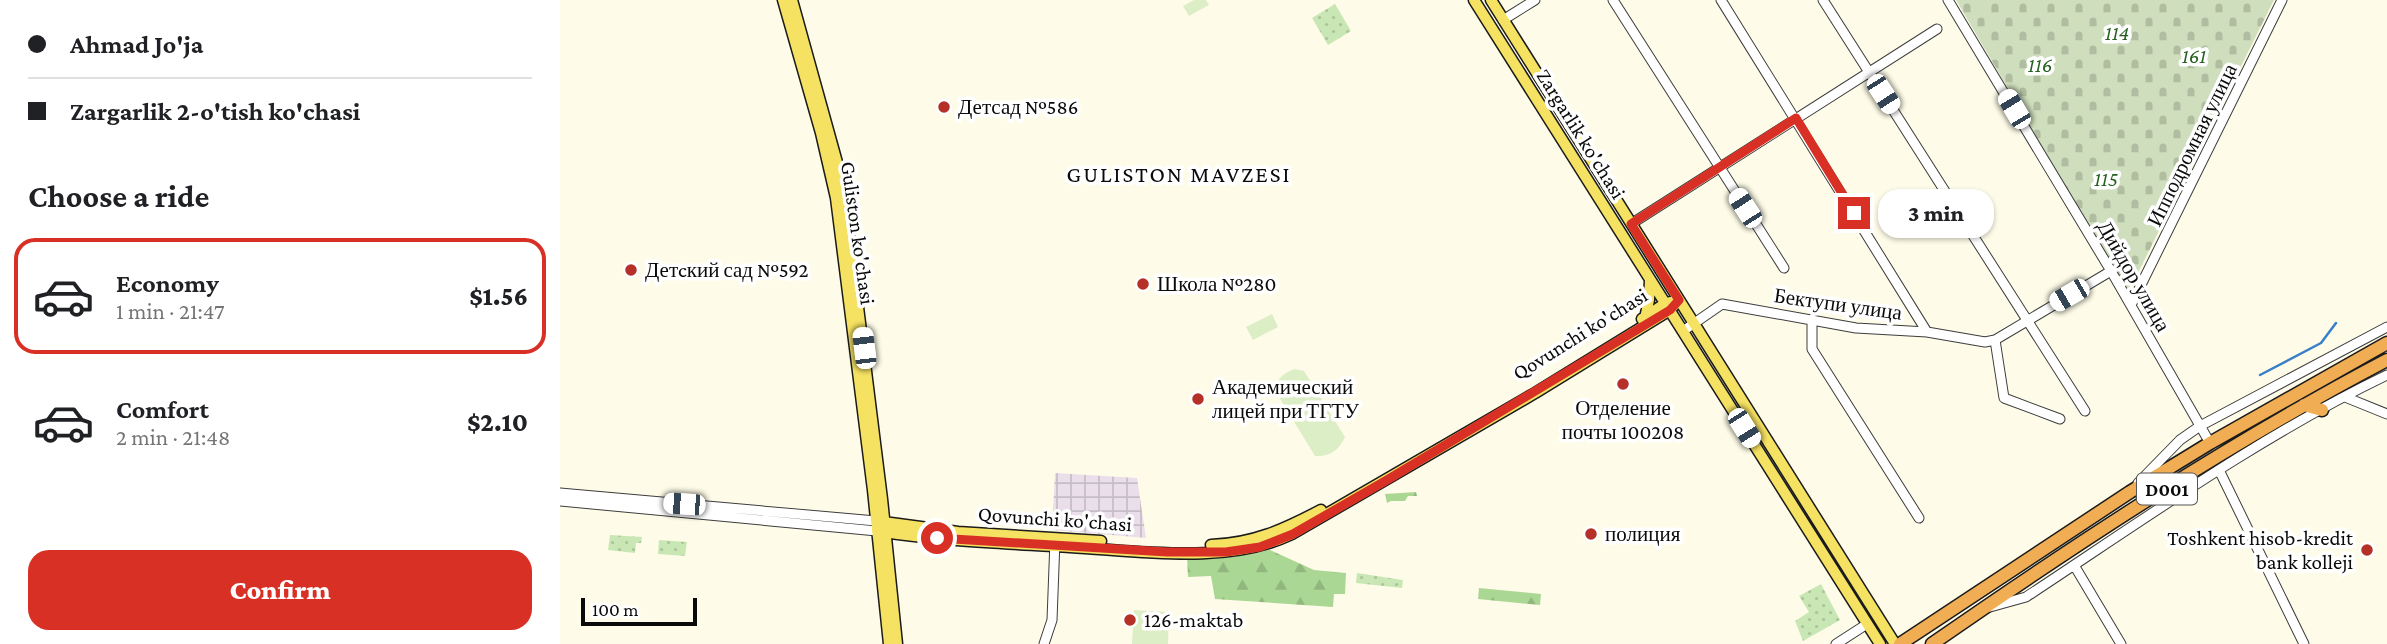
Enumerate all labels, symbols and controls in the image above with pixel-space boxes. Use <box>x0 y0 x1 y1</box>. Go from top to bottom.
park label: 114 <box>2105 21 2129 45</box>
text: Ahmad Jo'ja <box>70 30 204 59</box>
park label: 161 <box>2182 44 2206 68</box>
park label: 116 <box>2028 53 2053 77</box>
street label: Ипподромная улица <box>2142 59 2242 230</box>
street label: Zargarlik ko'chasi <box>1532 65 1631 204</box>
car <box>1863 71 1904 117</box>
car <box>1995 86 2034 132</box>
place label: Детсад №586 <box>958 95 1078 119</box>
text: Zargarlik 2-o'tish ko'chasi <box>70 97 360 126</box>
marker: Детсад №586 <box>936 99 952 115</box>
street label: Guliston ko'chasi <box>836 160 880 307</box>
district label: GULISTON MAVZESI <box>1067 161 1291 187</box>
park label: 115 <box>2094 167 2118 191</box>
text: Choose a ride <box>28 178 209 214</box>
car <box>1725 185 1766 231</box>
callout: 3 min <box>1878 188 1994 238</box>
route end <box>1838 197 1870 229</box>
text: 3 min <box>1908 200 1964 226</box>
street label: Дийдор улица <box>2093 216 2176 336</box>
place label: Детcкий сад №592 <box>645 258 809 282</box>
marker: Детcкий сад №592 <box>623 262 639 278</box>
icon: car <box>32 265 95 328</box>
text: Economy <box>116 269 219 298</box>
place label: Школа №280 <box>1157 272 1277 296</box>
car <box>2046 275 2093 315</box>
marker: Школа №280 <box>1135 276 1151 292</box>
text: $1.56 <box>469 282 528 311</box>
street label: Qovunchi ko'chasi <box>1508 283 1652 385</box>
street label: Бектупи улица <box>1772 283 1904 325</box>
text: 1 min · 21:47 <box>116 298 225 324</box>
car <box>852 326 877 370</box>
place label: Академический лицей при ТГТУ <box>1212 375 1359 423</box>
marker: Отделение почты 100208 <box>1615 376 1631 392</box>
icon: car <box>32 391 95 454</box>
marker: Академический лицей при ТГТУ <box>1190 391 1206 407</box>
text: Comfort <box>116 395 209 424</box>
place label: Отделение почты 100208 <box>1562 396 1684 444</box>
car <box>1724 405 1765 451</box>
text: $2.10 <box>467 408 528 437</box>
text: 2 min · 21:48 <box>116 424 230 450</box>
road number: D001 <box>2137 474 2197 504</box>
car <box>663 492 706 516</box>
street label: Qovunchi ko'chasi <box>977 502 1133 536</box>
route start <box>921 522 953 554</box>
place label: полиция <box>1605 522 1681 546</box>
marker: полиция <box>1583 526 1599 542</box>
place label: Toshkent hisob-kredit bank kolleji <box>2167 526 2354 574</box>
marker: Toshkent hisob-kredit bank kolleji <box>2359 542 2375 558</box>
button: Confirm <box>28 550 532 630</box>
scale bar <box>581 595 696 627</box>
text: 100 m <box>592 599 639 620</box>
place label: 126-maktab <box>1144 608 1243 632</box>
marker: 126-maktab <box>1122 612 1138 628</box>

